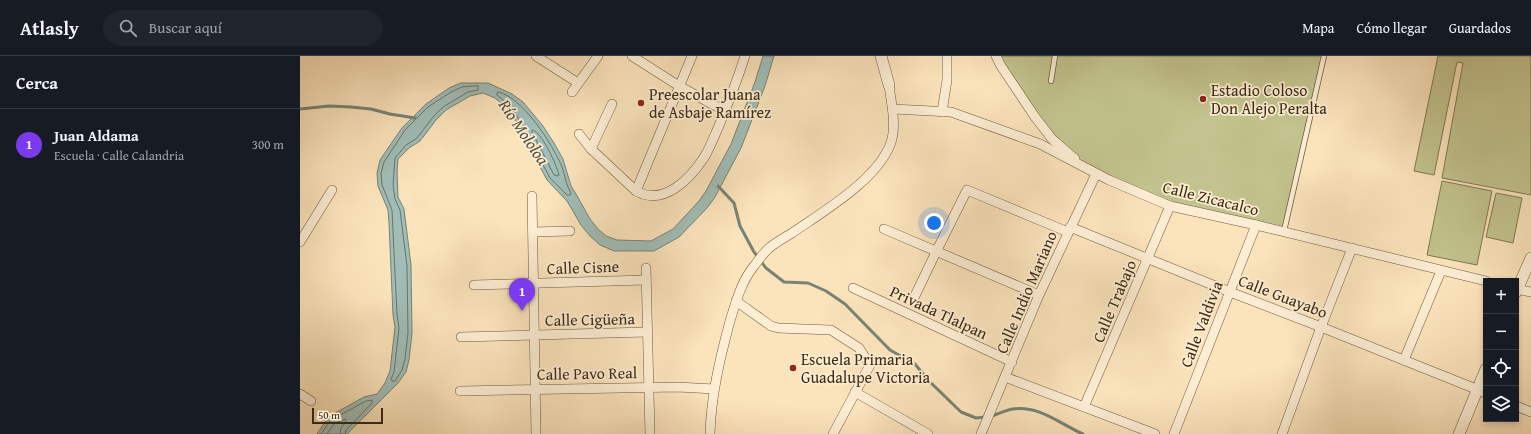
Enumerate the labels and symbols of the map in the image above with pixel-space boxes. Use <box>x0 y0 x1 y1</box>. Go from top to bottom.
place label: Estadio Coloso Don Alejo Peralta <box>1211 78 1327 120</box>
place label: Preescolar Juana de Asbaje Ramírez <box>649 82 771 124</box>
water label: Río Mololoa <box>493 93 556 170</box>
marker: Estadio Coloso Don Alejo Peralta <box>1198 94 1208 104</box>
marker: Preescolar Juana de Asbaje Ramírez <box>636 98 646 108</box>
street label: Calle Zicacalco <box>1160 174 1262 222</box>
your location <box>924 213 944 233</box>
street label: Calle Indio Mariano <box>989 227 1063 357</box>
street label: Calle Cisne <box>546 254 620 280</box>
street label: Calle Trabajo <box>1086 256 1142 346</box>
street label: Calle Guayabo <box>1235 268 1331 324</box>
street label: Calle Valdivia <box>1174 277 1229 371</box>
pin: 1 <box>509 278 535 311</box>
street label: Privada Tlalpan <box>886 279 992 345</box>
street label: Calle Cigüeña <box>545 306 636 332</box>
place label: Escuela Primaria Guadalupe Victoria <box>801 347 931 389</box>
street label: Calle Pavo Real <box>537 360 638 386</box>
marker: Escuela Primaria Guadalupe Victoria <box>788 363 798 373</box>
scale bar <box>312 406 383 425</box>

